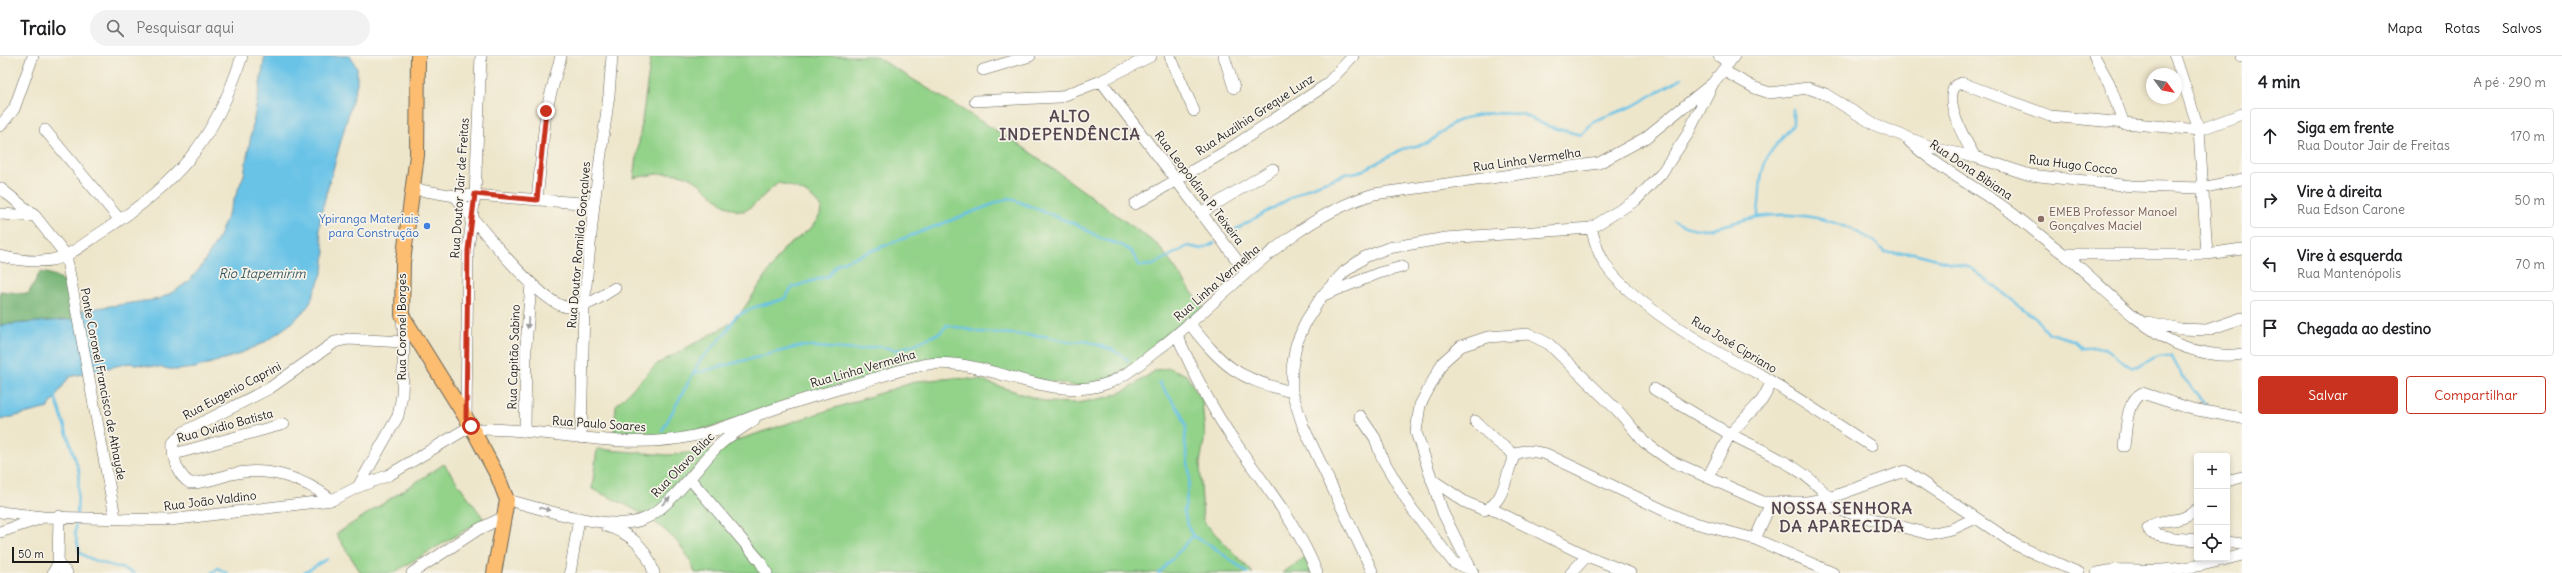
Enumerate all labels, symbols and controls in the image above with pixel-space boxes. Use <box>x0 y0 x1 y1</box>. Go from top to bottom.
search box <box>90 10 370 46</box>
text: Trailo <box>20 16 66 40</box>
icon: search <box>104 17 126 39</box>
text: Pesquisar aqui <box>136 18 234 37</box>
text: Mapa <box>2387 19 2422 37</box>
text: Rotas <box>2444 19 2480 37</box>
text: Salvos <box>2502 19 2542 37</box>
north arrow <box>2146 68 2182 104</box>
street label: Rua Auzilhia Greque Lunz <box>1193 71 1317 158</box>
text: 4 min <box>2258 71 2300 93</box>
text: A pé · 290 m <box>2473 74 2546 91</box>
route end <box>537 102 555 120</box>
district label: ALTO INDEPENDÊNCIA <box>999 106 1141 144</box>
street label: Rua Doutor Jair de Freitas <box>447 117 472 259</box>
text: Siga em frente <box>2297 118 2394 137</box>
icon: ahead <box>2259 125 2281 147</box>
street label: Rua Leopoldina P. Teixeira <box>1152 128 1247 248</box>
text: 170 m <box>2510 128 2545 145</box>
street label: Rua Dona Bibiana <box>1927 136 2016 203</box>
text: Rua Doutor Jair de Freitas <box>2297 137 2450 154</box>
street label: Rua Linha Vermelha <box>1472 144 1582 175</box>
street label: Rua Hugo Cocco <box>2028 152 2119 177</box>
street label: Rua Doutor Romildo Gonçalves <box>564 161 593 329</box>
text: Vire à direita <box>2297 182 2382 201</box>
icon: right <box>2259 189 2281 211</box>
text: 50 m <box>2514 192 2545 209</box>
text: Rua Edson Carone <box>2297 201 2405 218</box>
place label: EMEB Professor Manoel Gonçalves Maciel <box>2049 204 2177 233</box>
place label: Ypiranga Materiais para Construção <box>319 211 419 240</box>
marker: EMEB Professor Manoel Gonçalves Maciel <box>2036 214 2046 224</box>
marker: Ypiranga Materiais para Construção <box>422 221 432 231</box>
street label: Rua Linha Vermelha <box>1171 241 1263 324</box>
text: Vire à esquerda <box>2297 246 2403 265</box>
icon: left <box>2259 253 2281 275</box>
text: 70 m <box>2516 256 2545 273</box>
water label: Rio Itapemirim <box>218 265 306 282</box>
text: Rua Mantenópolis <box>2297 265 2401 282</box>
street label: Rua Coronel Borges <box>394 273 409 381</box>
street label: Ponte Coronel Francisco de Athayde <box>77 287 130 481</box>
street label: Rua Capitão Sabino <box>504 304 523 410</box>
street label: Rua José Cipriano <box>1689 313 1780 376</box>
one-way arrow <box>525 317 531 329</box>
icon: arrive <box>2259 317 2281 339</box>
text: Chegada ao destino <box>2297 319 2431 338</box>
street label: Rua Linha Vermelha <box>808 346 917 391</box>
street label: Rua Eugenio Caprini <box>180 358 283 423</box>
button: Salvar <box>2258 376 2398 414</box>
button: Compartilhar <box>2406 376 2546 414</box>
street label: Rua Ovidio Batista <box>175 405 275 446</box>
street label: Rua Paulo Soares <box>552 413 646 434</box>
route start <box>462 417 480 435</box>
street label: Rua Olavo Bilac <box>648 429 717 500</box>
map controls <box>2194 453 2230 561</box>
button: + <box>2194 453 2230 489</box>
street label: Rua João Valdino <box>163 487 257 514</box>
button: − <box>2194 489 2230 525</box>
one-way arrow <box>661 496 671 506</box>
district label: NOSSA SENHORA DA APARECIDA <box>1771 498 1913 536</box>
one-way arrow <box>539 507 551 513</box>
button: locate <box>2194 525 2230 561</box>
scale bar <box>12 545 79 564</box>
text: 50 m <box>18 547 44 561</box>

